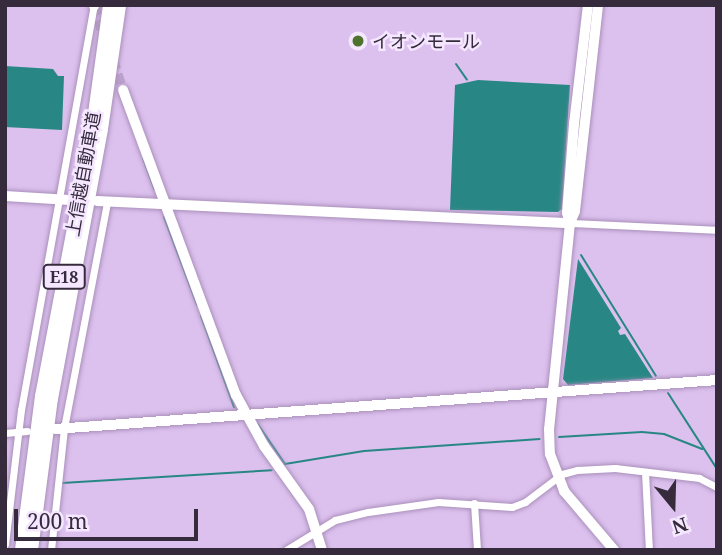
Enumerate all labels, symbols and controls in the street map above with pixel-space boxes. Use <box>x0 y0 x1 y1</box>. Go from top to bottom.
place label: イオンモール <box>372 30 480 52</box>
marker: イオンモール <box>350 33 366 49</box>
street label: 上信越自動車道 <box>61 110 105 238</box>
road number: E18 <box>41 264 87 290</box>
north arrow <box>638 471 708 541</box>
scale bar <box>18 496 201 540</box>
text: 200 m <box>27 507 88 535</box>
text: N <box>669 511 691 541</box>

